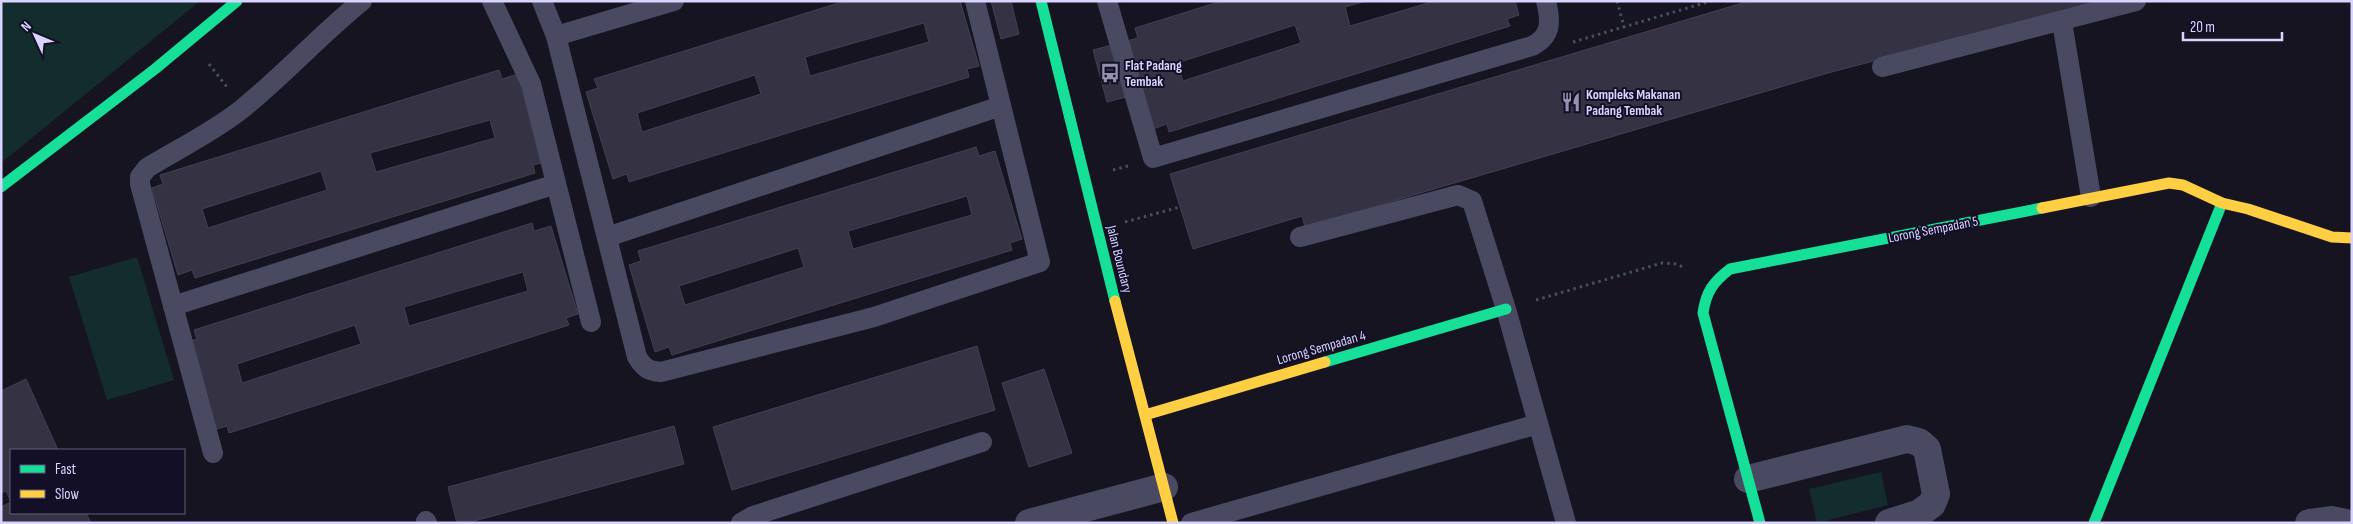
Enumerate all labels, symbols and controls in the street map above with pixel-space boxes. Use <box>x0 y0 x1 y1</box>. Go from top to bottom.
north arrow <box>10 10 60 60</box>
scale bar <box>2183 10 2282 42</box>
text: N <box>17 18 35 35</box>
text: 20 m <box>2190 18 2215 37</box>
place label: Flat Padang Tembak <box>1125 57 1182 90</box>
bus stop icon: Flat Padang Tembak <box>1099 62 1121 84</box>
place label: Kompleks Makanan Padang Tembak <box>1586 86 1681 119</box>
restaurant icon: Kompleks Makanan Padang Tembak <box>1560 91 1582 113</box>
street label: Lorong Sempadan 5 <box>1887 212 1980 247</box>
street label: Jalan Boundary <box>1103 223 1136 295</box>
street label: Lorong Sempadan 4 <box>1275 327 1368 368</box>
legend <box>10 449 185 514</box>
text: Fast <box>55 460 77 479</box>
text: Slow <box>55 485 79 504</box>

